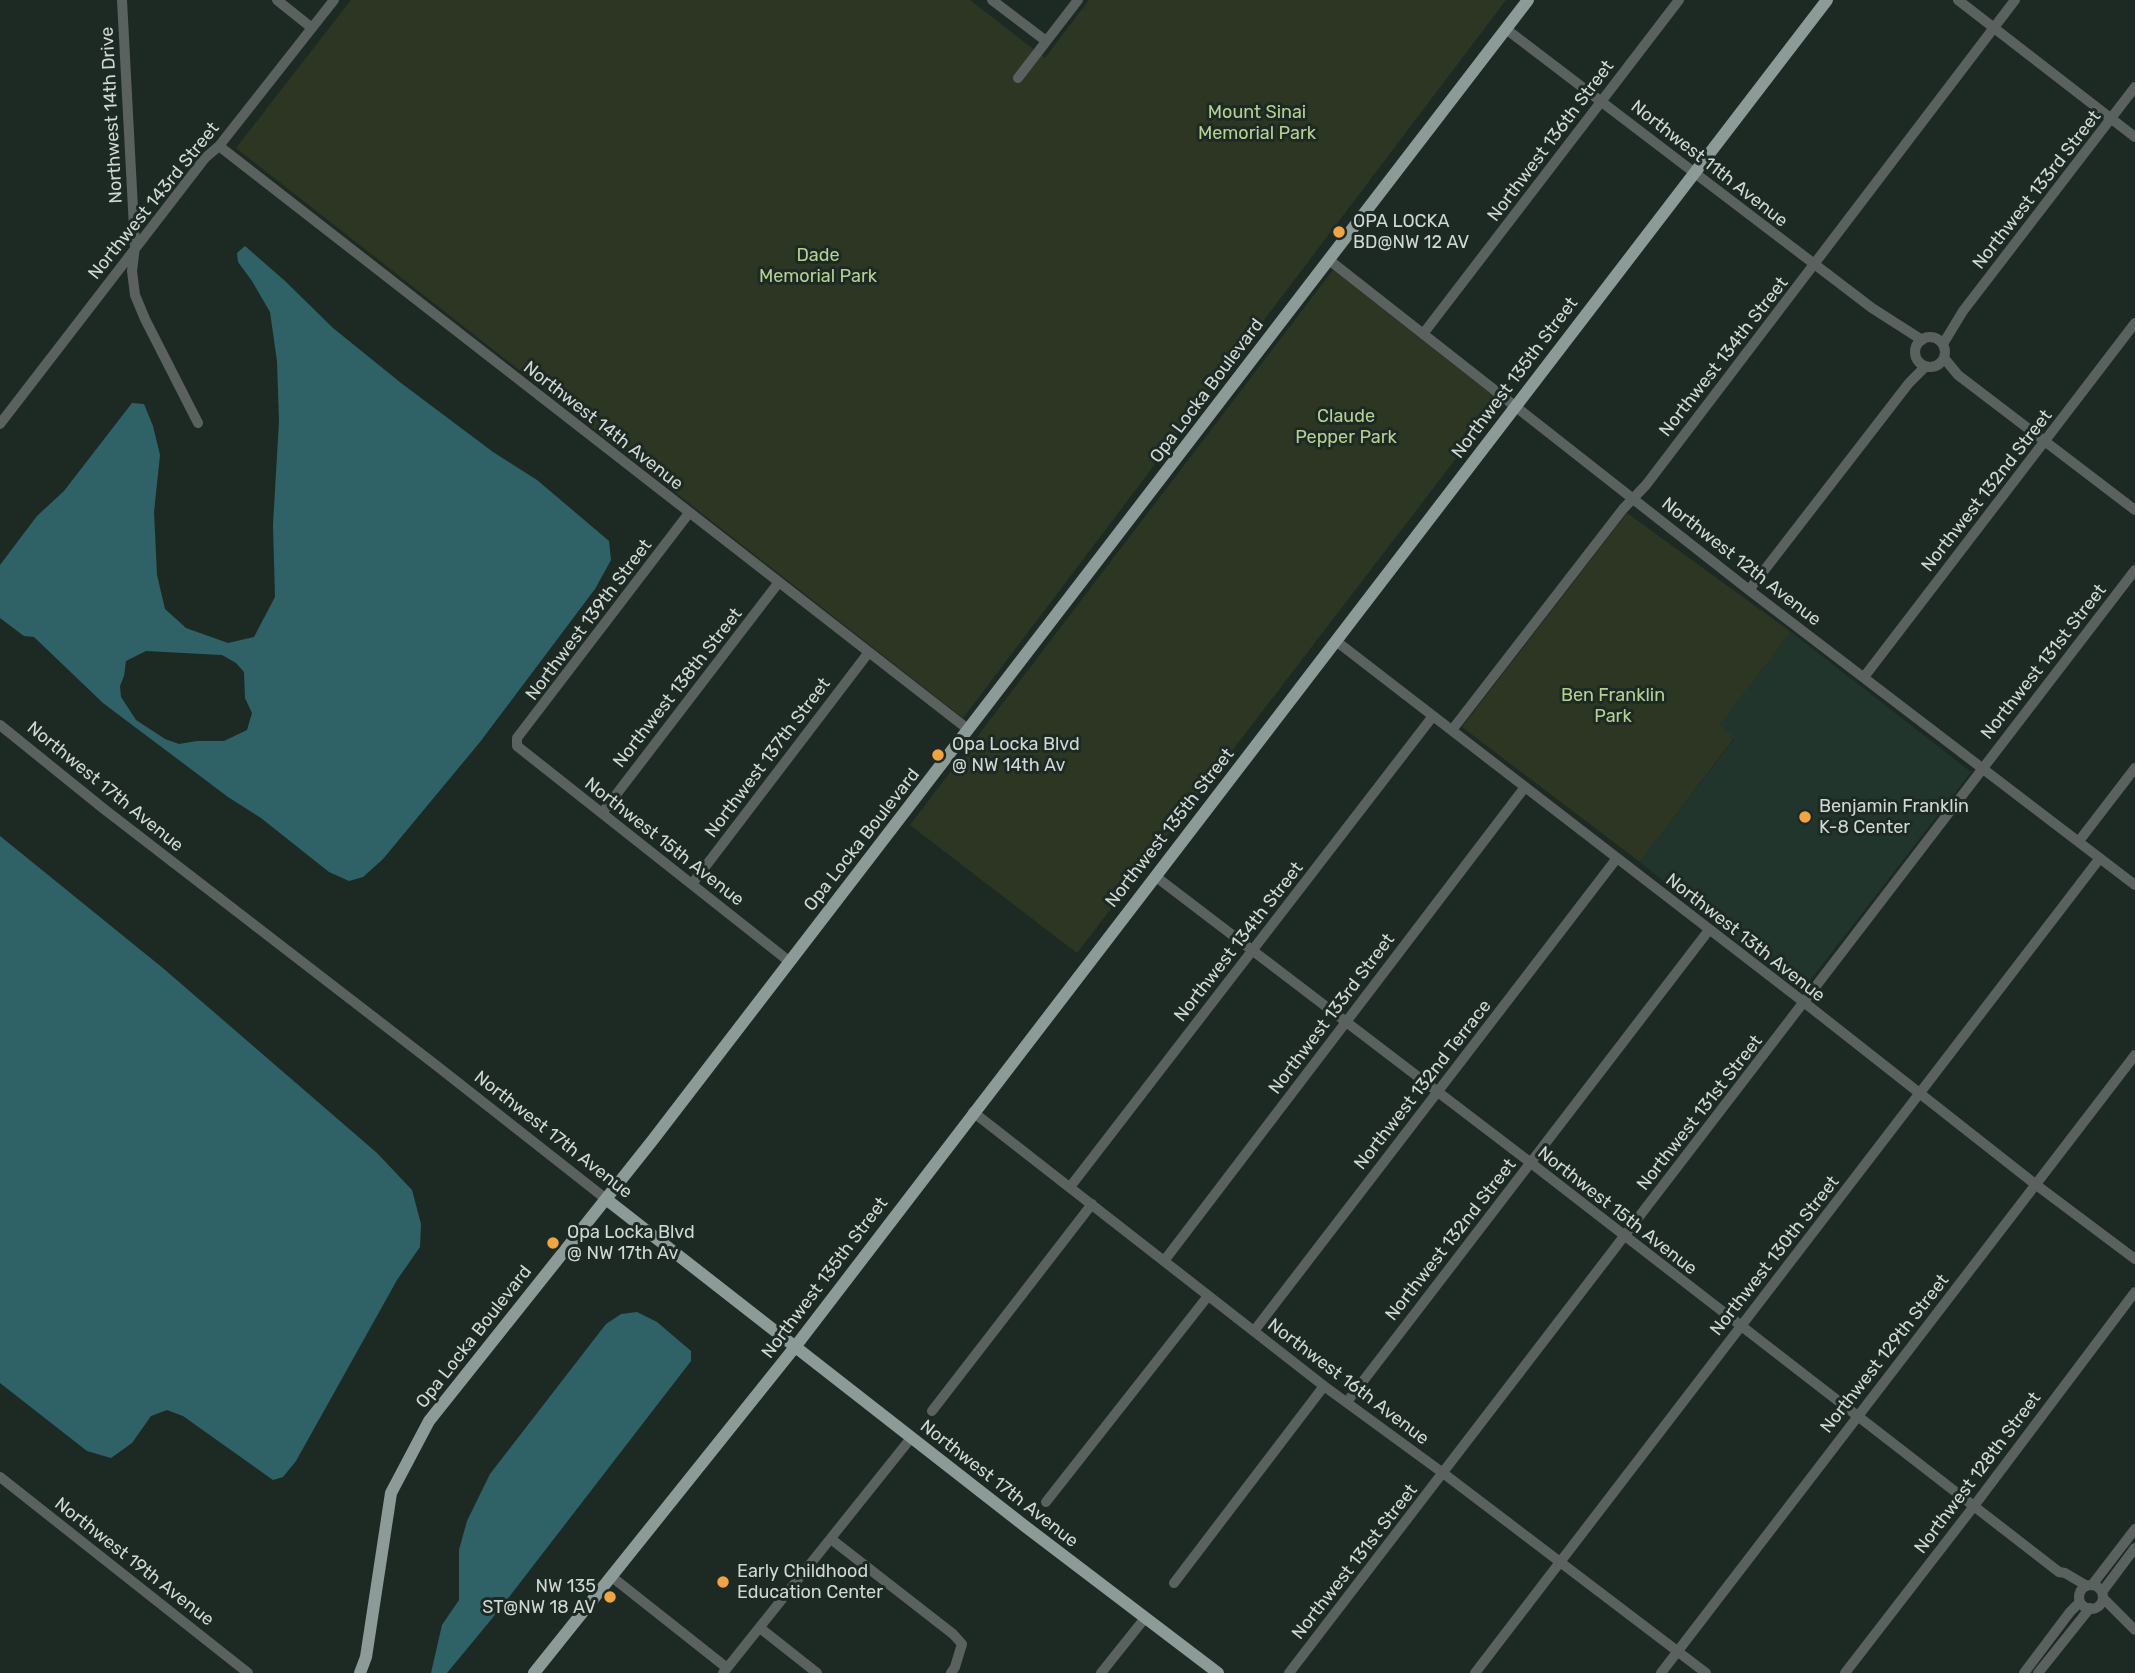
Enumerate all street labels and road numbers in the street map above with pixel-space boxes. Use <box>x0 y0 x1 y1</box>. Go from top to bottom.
street label: Northwest 14th Drive <box>97 26 127 204</box>
street label: Northwest 136th Street <box>1483 56 1619 226</box>
street label: Northwest 11th Avenue <box>1626 96 1792 232</box>
street label: Northwest 133rd Street <box>1968 106 2106 274</box>
street label: Northwest 143rd Street <box>84 118 224 284</box>
street label: Northwest 134th Street <box>1655 273 1793 441</box>
street label: Northwest 135th Street <box>1447 293 1583 463</box>
street label: Opa Locka Boulevard <box>1146 315 1268 467</box>
street label: Northwest 14th Avenue <box>519 357 687 495</box>
street label: Northwest 132nd Street <box>1917 406 2057 576</box>
street label: Northwest 12th Avenue <box>1657 493 1825 631</box>
street label: Northwest 139th Street <box>521 535 657 705</box>
street label: Northwest 131st Street <box>1977 580 2111 744</box>
street label: Northwest 138th Street <box>609 604 747 772</box>
street label: Northwest 137th Street <box>701 674 835 842</box>
street label: Northwest 17th Avenue <box>22 717 188 857</box>
street label: Northwest 135th Street <box>1101 744 1239 912</box>
street label: Opa Locka Boulevard <box>800 764 924 916</box>
street label: Northwest 15th Avenue <box>580 773 748 911</box>
street label: Northwest 134th Street <box>1170 858 1308 1026</box>
street label: Northwest 13th Avenue <box>1661 869 1829 1007</box>
street label: Northwest 133rd Street <box>1265 929 1399 1099</box>
street label: Northwest 132nd Terrace <box>1350 996 1496 1174</box>
street label: Northwest 131st Street <box>1633 1031 1767 1195</box>
street label: Northwest 17th Avenue <box>470 1067 636 1203</box>
street label: Northwest 15th Avenue <box>1533 1142 1701 1280</box>
street label: Northwest 132nd Street <box>1381 1155 1521 1325</box>
street label: Northwest 130th Street <box>1706 1172 1844 1340</box>
street label: Northwest 135th Street <box>757 1193 893 1363</box>
street label: Opa Locka Boulevard <box>412 1261 536 1413</box>
street label: Northwest 129th Street <box>1816 1270 1954 1438</box>
street label: Northwest 16th Avenue <box>1263 1314 1433 1450</box>
street label: Northwest 128th Street <box>1910 1388 2046 1558</box>
street label: Northwest 17th Avenue <box>916 1416 1082 1552</box>
street label: Northwest 131st Street <box>1288 1480 1422 1644</box>
street label: Northwest 19th Avenue <box>50 1493 218 1631</box>

